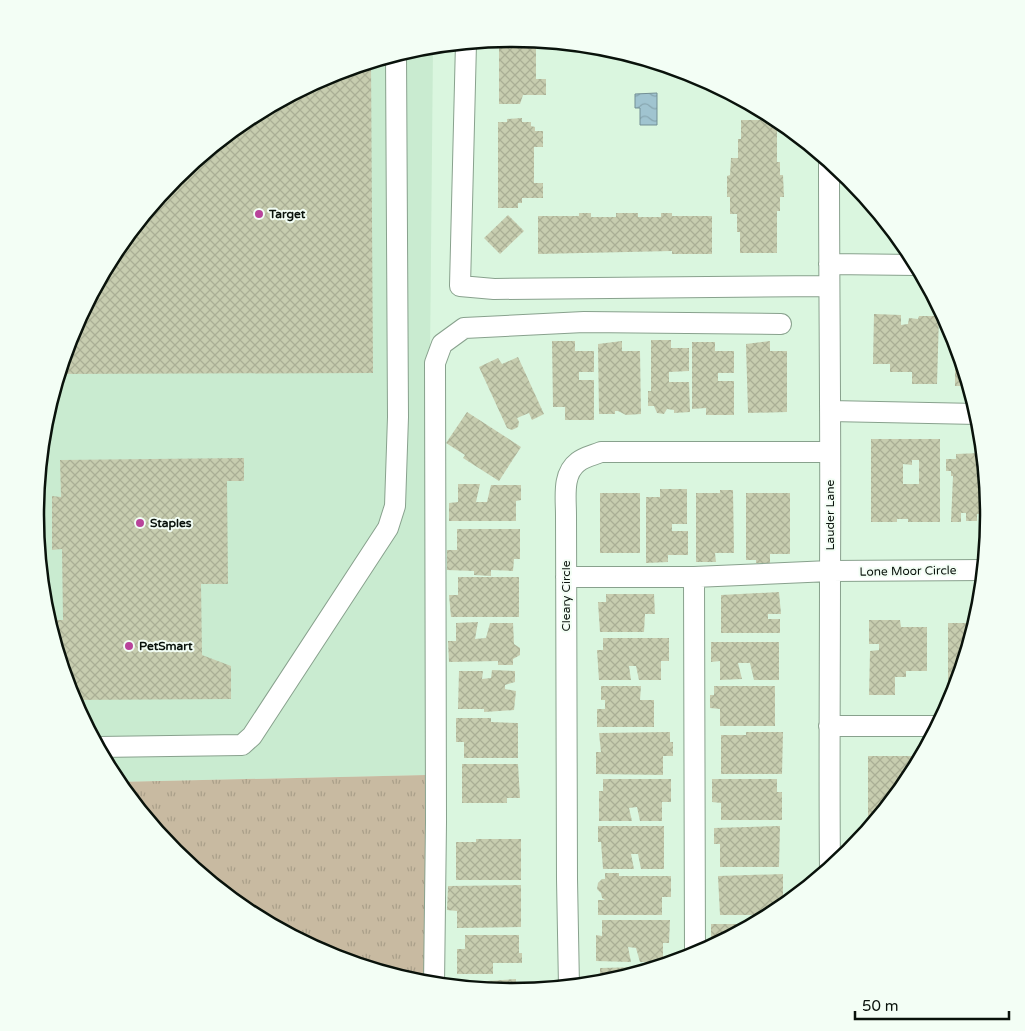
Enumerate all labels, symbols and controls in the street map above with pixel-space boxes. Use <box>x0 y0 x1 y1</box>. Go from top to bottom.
place label: Target <box>268 207 306 222</box>
marker: Target <box>253 208 265 220</box>
street label: Lauder Lane <box>823 479 837 550</box>
place label: Staples <box>150 516 192 531</box>
marker: Staples <box>134 517 146 529</box>
street label: Cleary Circle <box>559 560 573 631</box>
street label: Lone Moor Circle <box>859 563 957 579</box>
place label: PetSmart <box>139 639 193 653</box>
marker: PetSmart <box>123 640 135 652</box>
scale bar <box>855 988 1009 1020</box>
text: 50 m <box>862 997 899 1015</box>

